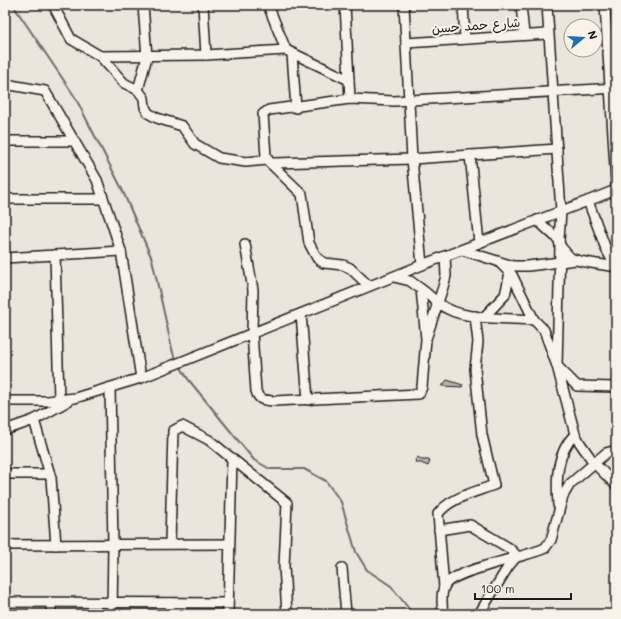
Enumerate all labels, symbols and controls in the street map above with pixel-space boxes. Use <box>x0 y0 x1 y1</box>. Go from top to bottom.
street label: شارع حمد حسن <box>431 13 521 38</box>
north arrow <box>563 18 603 58</box>
text: N <box>585 28 601 41</box>
scale bar <box>475 575 571 601</box>
text: 100 m <box>481 580 515 596</box>

